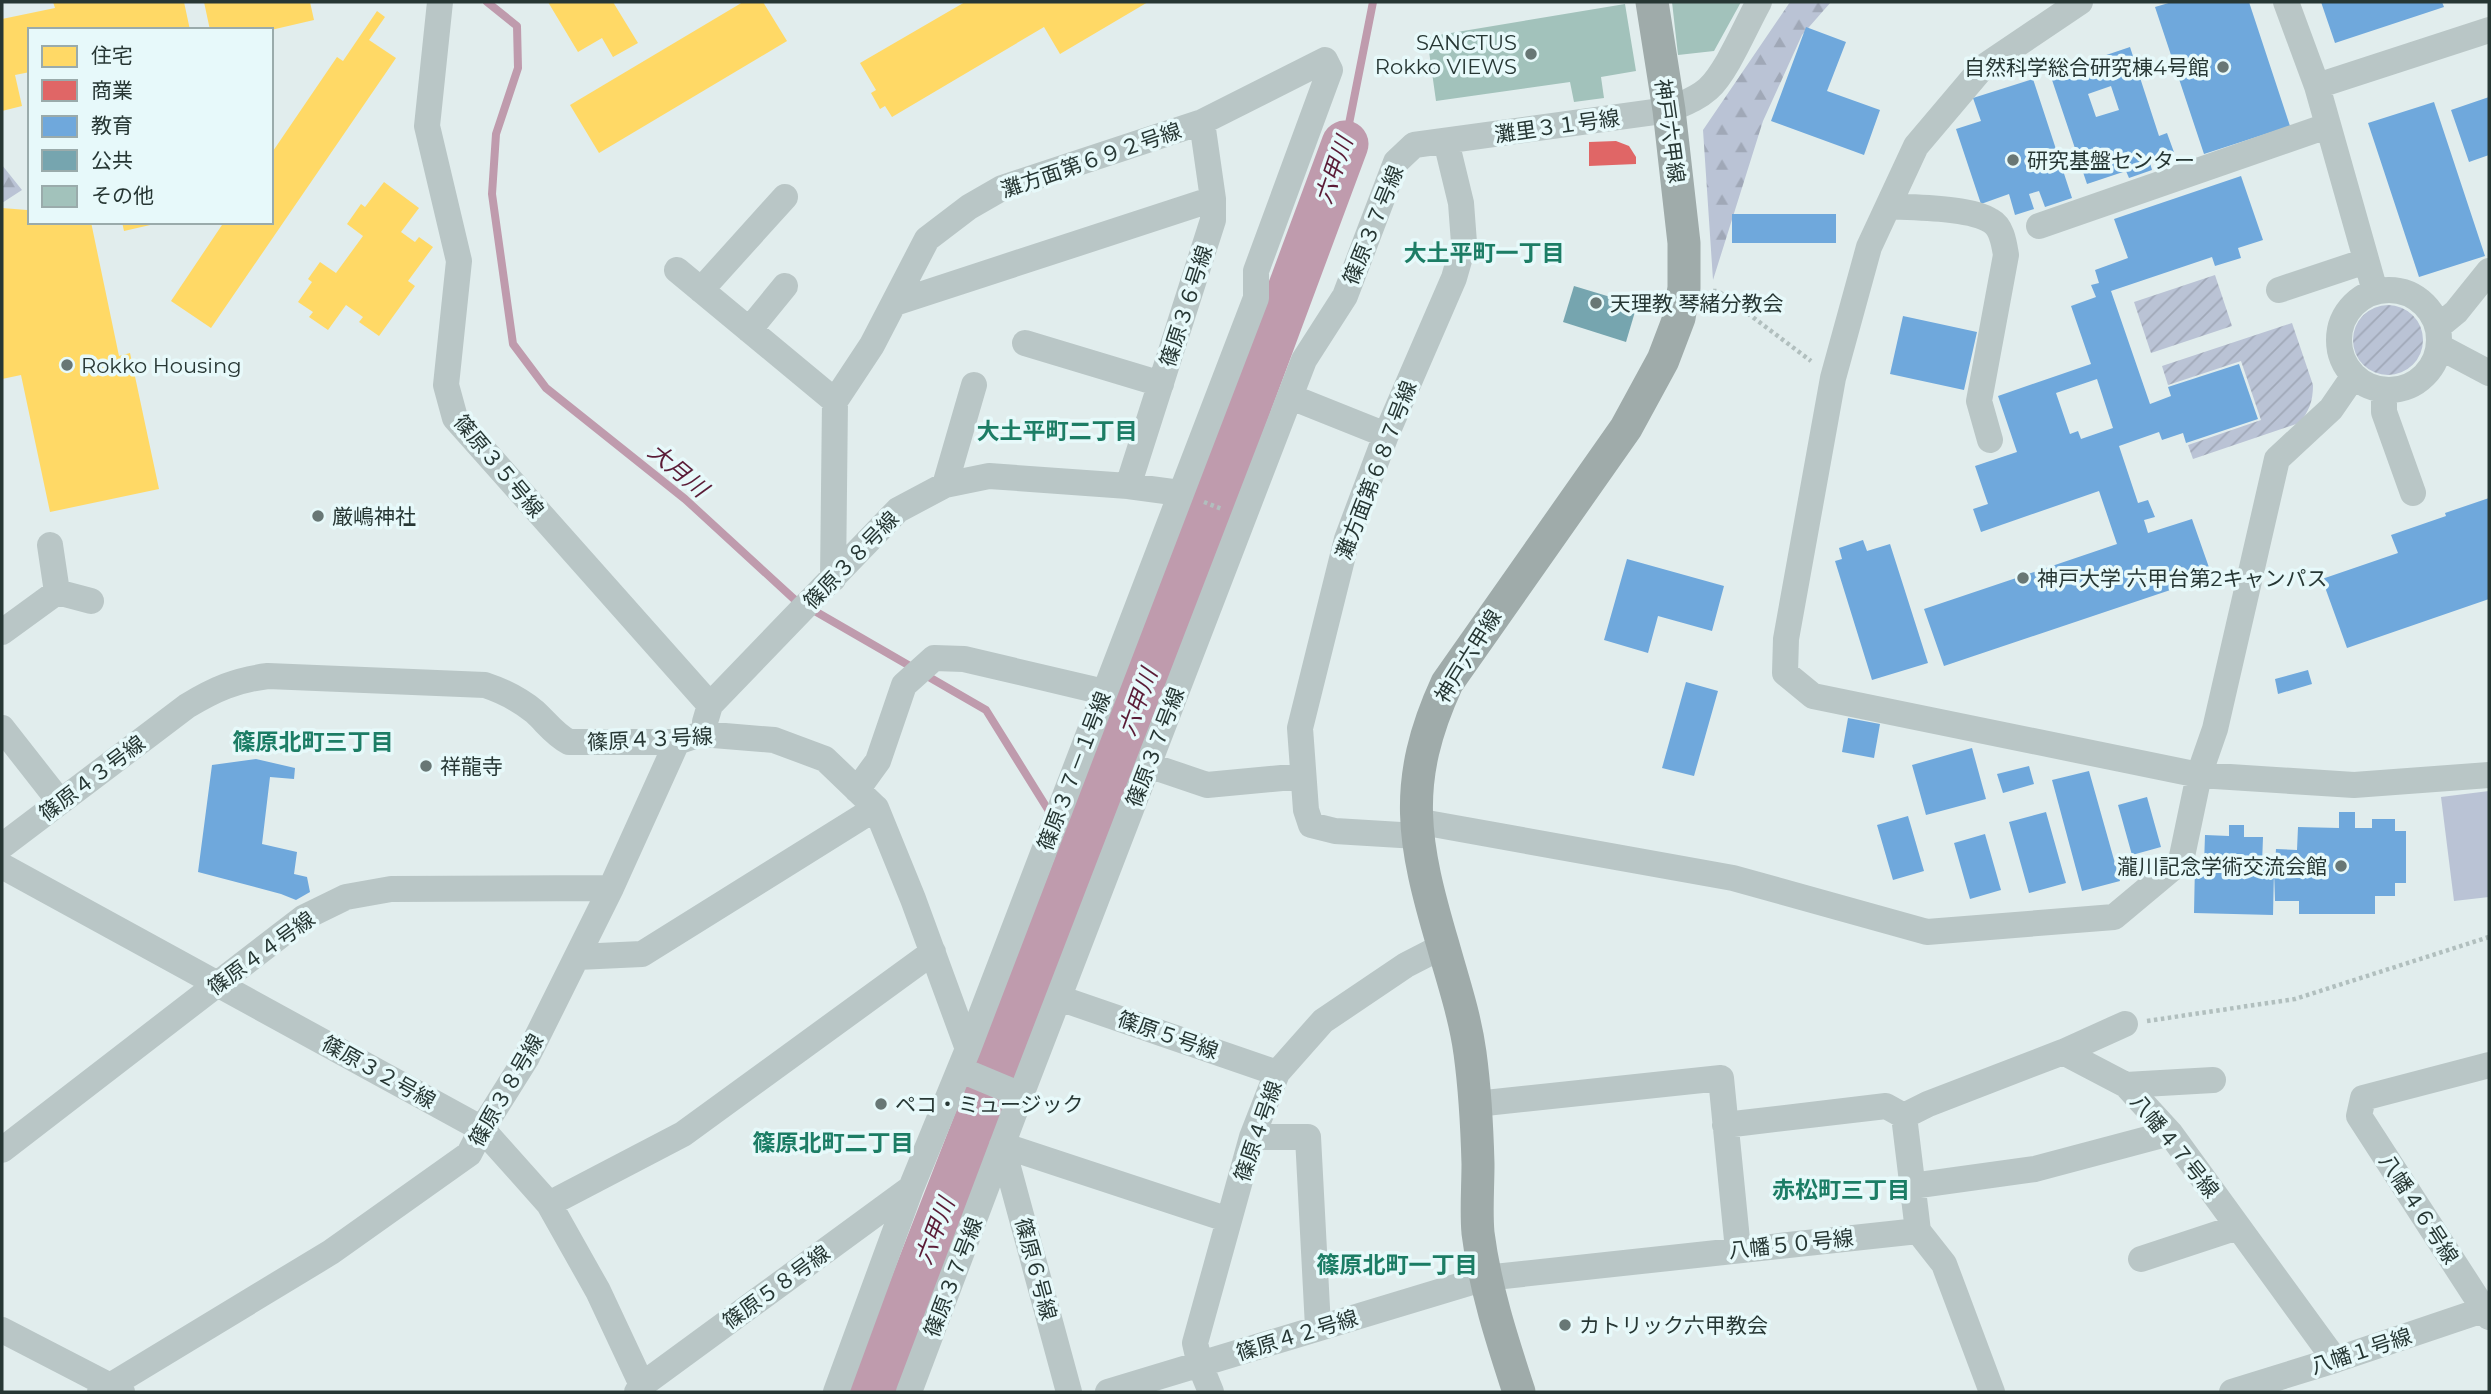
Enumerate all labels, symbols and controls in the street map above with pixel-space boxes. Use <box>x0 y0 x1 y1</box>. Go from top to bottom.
legend <box>28 28 273 224</box>
place label: SANCTUS Rokko VIEWS <box>1375 30 1517 79</box>
text: 住宅 <box>91 43 133 68</box>
marker: SANCTUS Rokko VIEWS <box>1523 46 1539 62</box>
place label: 自然科学総合研究棟4号館 <box>1964 55 2209 80</box>
marker: 自然科学総合研究棟4号館 <box>2215 59 2231 75</box>
street label: 神戸六甲線 <box>1650 77 1690 185</box>
text: 商業 <box>91 78 133 103</box>
street label: 灘里３１号線 <box>1493 105 1621 147</box>
text: 教育 <box>91 113 133 138</box>
street label: 灘方面第６９２号線 <box>998 117 1184 203</box>
water label: 六甲川 <box>1310 130 1359 207</box>
text: 公共 <box>91 148 133 173</box>
place label: 研究基盤センター <box>2027 148 2195 173</box>
marker: 研究基盤センター <box>2005 152 2021 168</box>
street label: 篠原３７号線 <box>1338 162 1408 288</box>
text: その他 <box>91 183 154 208</box>
district label: 大土平町一丁目 <box>1404 239 1565 267</box>
street label: 篠原３６号線 <box>1155 242 1217 370</box>
place label: 天理教 琴緒分教会 <box>1610 291 1784 316</box>
marker: 天理教 琴緒分教会 <box>1588 295 1604 311</box>
place label: Rokko Housing <box>81 353 242 378</box>
marker: Rokko Housing <box>59 357 75 373</box>
street label: 灘方面第６８７号線 <box>1330 377 1422 563</box>
street label: 篠原３５号線 <box>449 410 549 522</box>
district label: 大土平町二丁目 <box>977 417 1138 445</box>
water label: 大月川 <box>643 437 716 505</box>
place label: 厳嶋神社 <box>332 504 416 529</box>
street label: 篠原３８号線 <box>798 506 904 614</box>
marker: 厳嶋神社 <box>310 508 326 524</box>
place label: 神戸大学 六甲台第2キャンパス <box>2037 566 2327 591</box>
marker: 神戸大学 六甲台第2キャンパス <box>2015 570 2031 586</box>
street label: 神戸六甲線 <box>1430 605 1506 707</box>
water label: 六甲川 <box>1113 662 1164 739</box>
street label: 篠原３７号線 <box>1121 684 1189 810</box>
street label: 篠原３７－１号線 <box>1032 688 1116 854</box>
street label: 篠原４３号線 <box>586 723 714 755</box>
district label: 篠原北町三丁目 <box>233 728 394 756</box>
street label: 篠原４３号線 <box>34 730 150 826</box>
place label: 祥龍寺 <box>440 754 503 779</box>
marker: 祥龍寺 <box>418 758 434 774</box>
place label: 瀧川記念学術交流会館 <box>2117 854 2327 879</box>
marker: 瀧川記念学術交流会館 <box>2333 858 2349 874</box>
street label: 篠原４４号線 <box>203 906 319 1000</box>
street label: 篠原５号線 <box>1114 1006 1222 1064</box>
street label: 篠原３８号線 <box>464 1029 548 1151</box>
street label: 篠原３２号線 <box>318 1031 440 1113</box>
street label: 篠原４号線 <box>1229 1077 1287 1185</box>
street label: 八幡４７号線 <box>2126 1089 2224 1203</box>
place label: ペコ・ミュージック <box>895 1092 1084 1117</box>
marker: ペコ・ミュージック <box>873 1096 889 1112</box>
district label: 篠原北町二丁目 <box>753 1129 914 1157</box>
street label: 八幡４６号線 <box>2374 1149 2464 1269</box>
district label: 赤松町三丁目 <box>1772 1176 1910 1204</box>
water label: 六甲川 <box>910 1191 962 1268</box>
street label: 篠原３７号線 <box>919 1214 987 1340</box>
street label: 篠原６号線 <box>1010 1215 1062 1323</box>
street label: 八幡５０号線 <box>1727 1225 1855 1263</box>
street label: 篠原５８号線 <box>718 1240 834 1334</box>
district label: 篠原北町一丁目 <box>1317 1251 1478 1279</box>
street label: 篠原４２号線 <box>1233 1305 1361 1365</box>
place label: カトリック六甲教会 <box>1579 1313 1768 1338</box>
marker: カトリック六甲教会 <box>1557 1317 1573 1333</box>
street label: 八幡１号線 <box>2307 1323 2415 1379</box>

